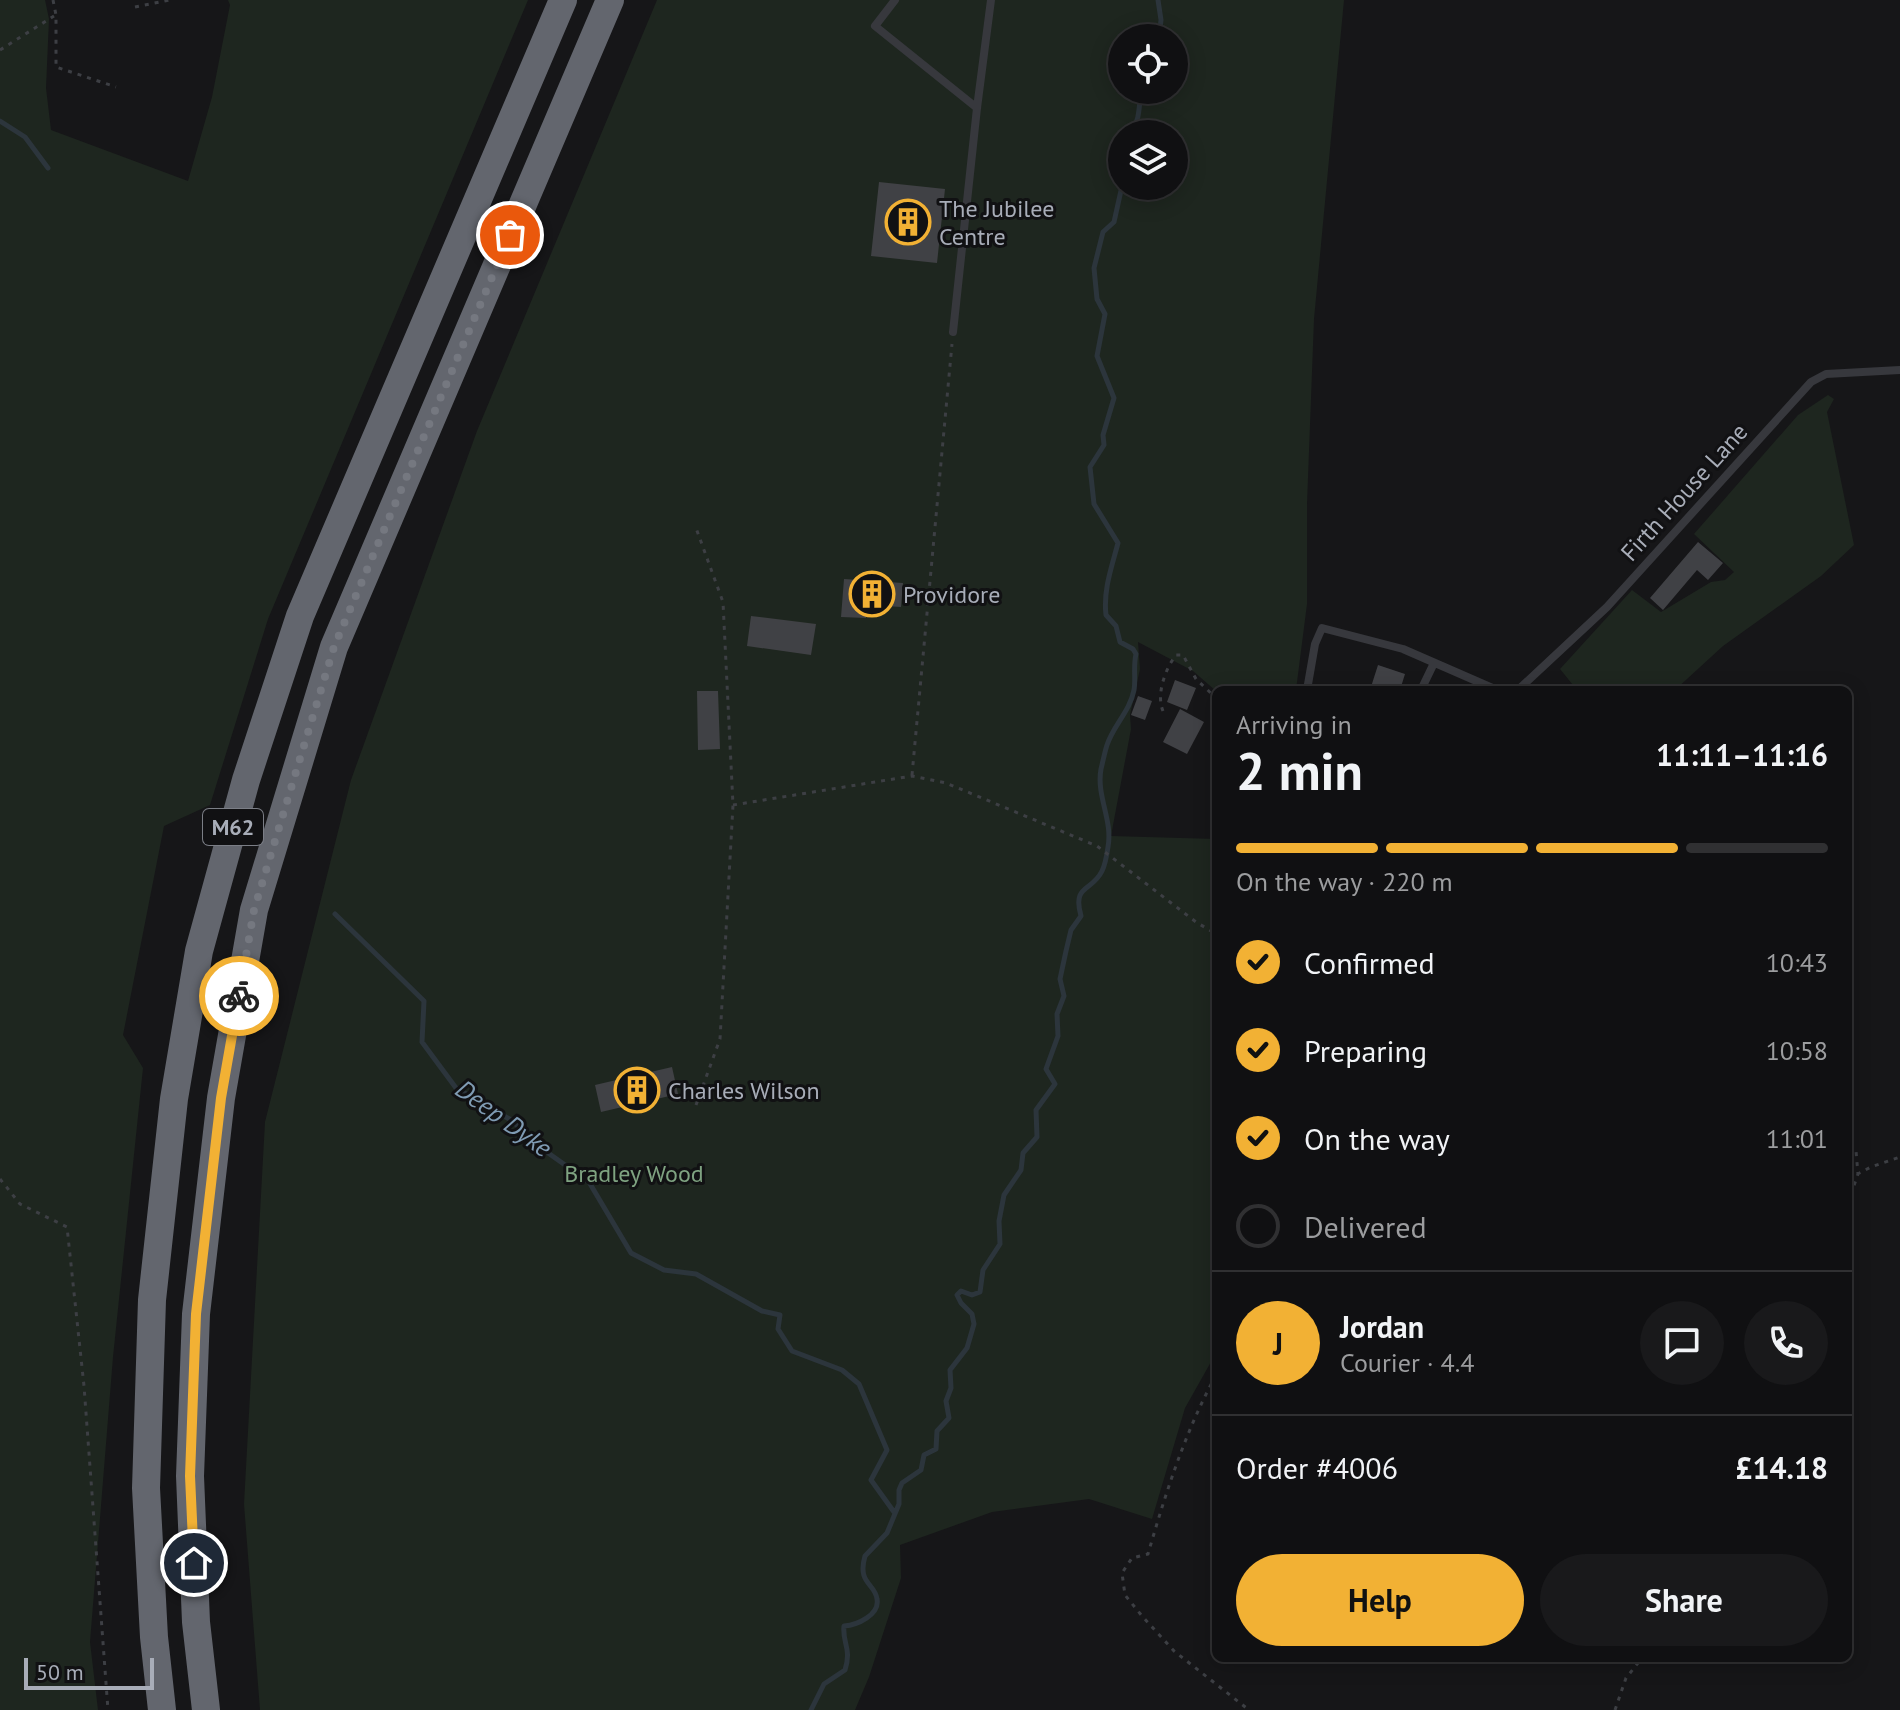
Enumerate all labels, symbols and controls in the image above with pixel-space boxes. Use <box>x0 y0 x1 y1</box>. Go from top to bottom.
map controls <box>1108 24 1188 200</box>
button: locate <box>1108 24 1188 104</box>
button: layers <box>1108 120 1188 200</box>
place label: The Jubilee Centre <box>939 193 1055 252</box>
building icon: The Jubilee Centre <box>884 198 932 246</box>
pin <box>476 201 544 269</box>
icon: bag <box>488 213 532 257</box>
street label: Firth House Lane <box>1614 417 1754 567</box>
building icon: Providore <box>848 570 896 618</box>
place label: Providore <box>903 579 1000 610</box>
text: Arriving in <box>1236 708 1352 741</box>
text: 11:11–11:16 <box>1656 735 1828 774</box>
text: 2 min <box>1236 737 1363 804</box>
road number: M62 <box>203 809 263 845</box>
text: On the way · 220 m <box>1236 865 1453 898</box>
icon: check <box>1236 940 1280 984</box>
text: Confirmed <box>1304 943 1435 982</box>
text: 10:43 <box>1766 946 1828 979</box>
courier <box>199 956 279 1036</box>
icon: bike <box>217 974 261 1018</box>
icon: check <box>1236 1028 1280 1072</box>
text: Preparing <box>1304 1031 1427 1070</box>
text: 10:58 <box>1766 1034 1828 1067</box>
building icon: Charles Wilson <box>613 1066 661 1114</box>
water label: Deep Dyke <box>449 1072 559 1164</box>
place label: Charles Wilson <box>668 1075 820 1106</box>
icon: check <box>1236 1116 1280 1160</box>
text: On the way <box>1304 1119 1450 1158</box>
text: 11:01 <box>1766 1122 1828 1155</box>
park label: Bradley Wood <box>564 1158 704 1189</box>
text: Delivered <box>1304 1207 1427 1246</box>
button: chat <box>1640 1301 1724 1385</box>
button: phone <box>1744 1301 1828 1385</box>
text: Jordan <box>1340 1307 1424 1346</box>
text: J <box>1273 1324 1283 1363</box>
text: Courier · 4.4 <box>1340 1346 1474 1379</box>
text: Order #4006 <box>1236 1448 1398 1487</box>
text: £14.18 <box>1736 1448 1828 1487</box>
pin <box>160 1529 228 1597</box>
icon: home <box>172 1541 216 1585</box>
button: Help <box>1236 1554 1524 1646</box>
button: Share <box>1540 1554 1828 1646</box>
scale bar <box>24 1654 154 1690</box>
text: 50 m <box>36 1658 84 1686</box>

